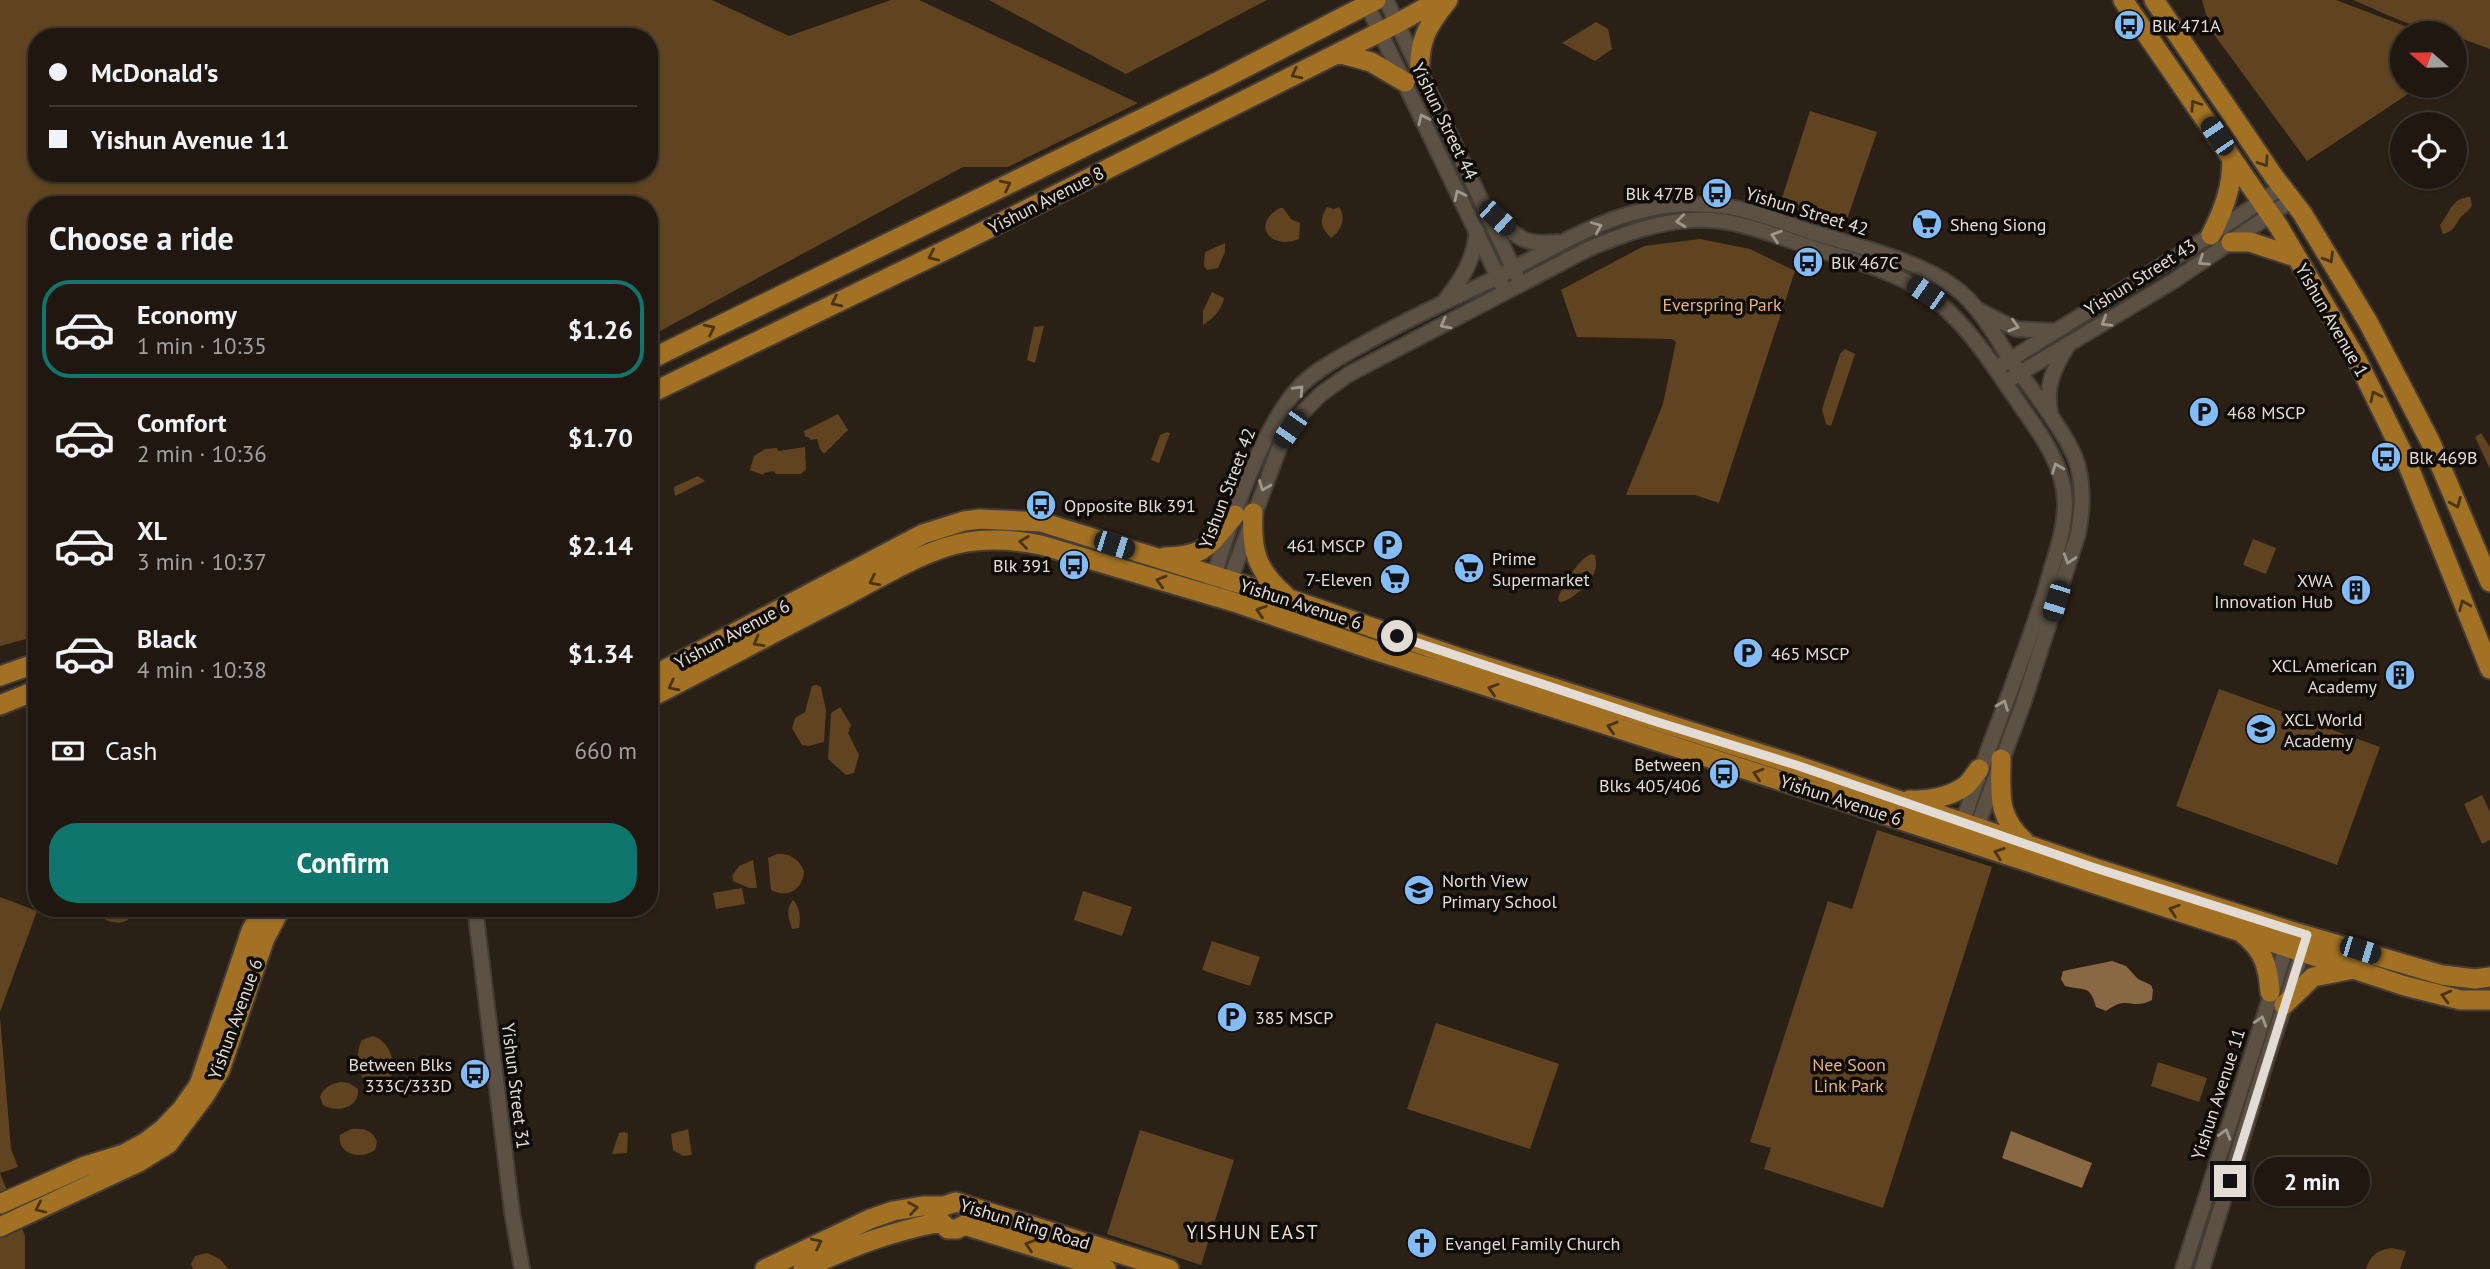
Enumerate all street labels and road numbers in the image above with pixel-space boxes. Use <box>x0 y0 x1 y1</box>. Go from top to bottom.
street label: Yishun Street 44 <box>1407 59 1483 183</box>
street label: Yishun Avenue 8 <box>984 161 1108 239</box>
street label: Yishun Street 42 <box>1743 181 1871 241</box>
street label: Yishun Street 43 <box>2080 234 2200 320</box>
street label: Yishun Avenue 1 <box>2290 259 2374 381</box>
street label: Yishun Street 42 <box>1193 425 1261 551</box>
street label: Yishun Avenue 6 <box>1237 573 1365 635</box>
street label: Yishun Avenue 6 <box>671 594 793 674</box>
street label: Yishun Avenue 6 <box>1777 769 1905 831</box>
street label: Yishun Avenue 6 <box>202 955 268 1083</box>
street label: Yishun Street 31 <box>497 1022 535 1150</box>
street label: Yishun Avenue 11 <box>2186 1025 2250 1163</box>
street label: Yishun Ring Road <box>957 1193 1093 1255</box>

